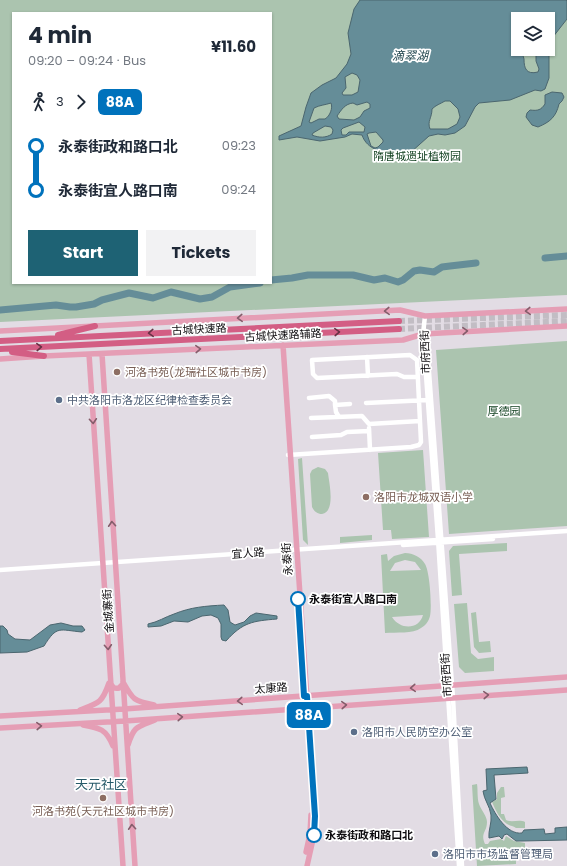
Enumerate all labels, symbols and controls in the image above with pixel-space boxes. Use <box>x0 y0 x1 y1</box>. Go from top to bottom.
map controls <box>511 12 555 56</box>
button: layers <box>511 12 555 56</box>
text: 4 min <box>28 20 92 51</box>
text: ¥11.60 <box>211 36 256 57</box>
water label: 滴翠湖 <box>392 47 430 64</box>
text: 09:20 – 09:24 · Bus <box>28 51 146 70</box>
icon: walk <box>28 91 50 113</box>
icon: forward <box>70 91 92 113</box>
text: 3 <box>56 92 64 111</box>
text: 88A <box>106 92 134 112</box>
text: 永泰街政和路口北 <box>58 136 178 157</box>
text: 09:23 <box>222 136 256 155</box>
park label: 隋唐城遗址植物园 <box>373 148 461 164</box>
text: 永泰街宜人路口南 <box>58 180 178 201</box>
text: 09:24 <box>221 180 256 199</box>
button: Start <box>28 230 138 276</box>
button: Tickets <box>146 230 256 276</box>
one-way arrow <box>384 306 390 315</box>
one-way arrow <box>525 306 531 315</box>
one-way arrow <box>237 314 243 322</box>
street label: 古城快速路 <box>171 320 227 338</box>
street label: 古城快速路辅路 <box>244 325 322 345</box>
one-way arrow <box>462 327 468 336</box>
one-way arrow <box>334 328 340 336</box>
one-way arrow <box>148 329 154 337</box>
street label: 市府西街 <box>416 330 434 374</box>
one-way arrow <box>36 343 42 352</box>
one-way arrow <box>195 345 201 354</box>
place label: 河洛书苑(龙瑞社区城市书房) <box>125 364 267 380</box>
marker: 河洛书苑(龙瑞社区城市书房) <box>112 367 122 377</box>
place label: 中共洛阳市洛龙区纪律检查委员会 <box>67 392 232 408</box>
marker: 中共洛阳市洛龙区纪律检查委员会 <box>54 395 64 405</box>
park label: 厚德园 <box>488 403 521 419</box>
one-way arrow <box>89 418 98 424</box>
place label: 洛阳市龙城双语小学 <box>374 489 473 505</box>
marker: 洛阳市龙城双语小学 <box>361 492 371 502</box>
one-way arrow <box>108 521 117 527</box>
street label: 永泰街 <box>278 542 296 576</box>
street label: 宜人路 <box>231 544 265 562</box>
street label: 金城寨街 <box>98 588 118 634</box>
marker: 永泰街宜人路口南 <box>290 591 306 607</box>
place label: 永泰街宜人路口南 <box>309 591 397 607</box>
one-way arrow <box>104 644 113 650</box>
street label: 市府西街 <box>436 652 456 698</box>
street label: 太康路 <box>254 679 288 697</box>
one-way arrow <box>410 684 416 693</box>
one-way arrow <box>483 691 489 700</box>
one-way arrow <box>237 696 243 705</box>
one-way arrow <box>341 701 347 709</box>
line badge: 88A <box>286 702 332 728</box>
text: 88A <box>295 705 323 725</box>
one-way arrow <box>177 712 183 721</box>
one-way arrow <box>36 721 42 730</box>
place label: 洛阳市人民防空办公室 <box>362 724 472 740</box>
marker: 洛阳市人民防空办公室 <box>349 727 359 737</box>
district label: 天元社区 <box>75 775 127 794</box>
marker: 河洛书苑(天元社区城市书房) <box>98 793 108 803</box>
place label: 河洛书苑(天元社区城市书房) <box>32 803 174 819</box>
one-way arrow <box>128 824 137 830</box>
marker: 永泰街政和路口北 <box>306 827 322 843</box>
place label: 永泰街政和路口北 <box>325 827 413 843</box>
place label: 洛阳市市场监督管理局 <box>443 846 553 862</box>
marker: 洛阳市市场监督管理局 <box>430 849 440 859</box>

